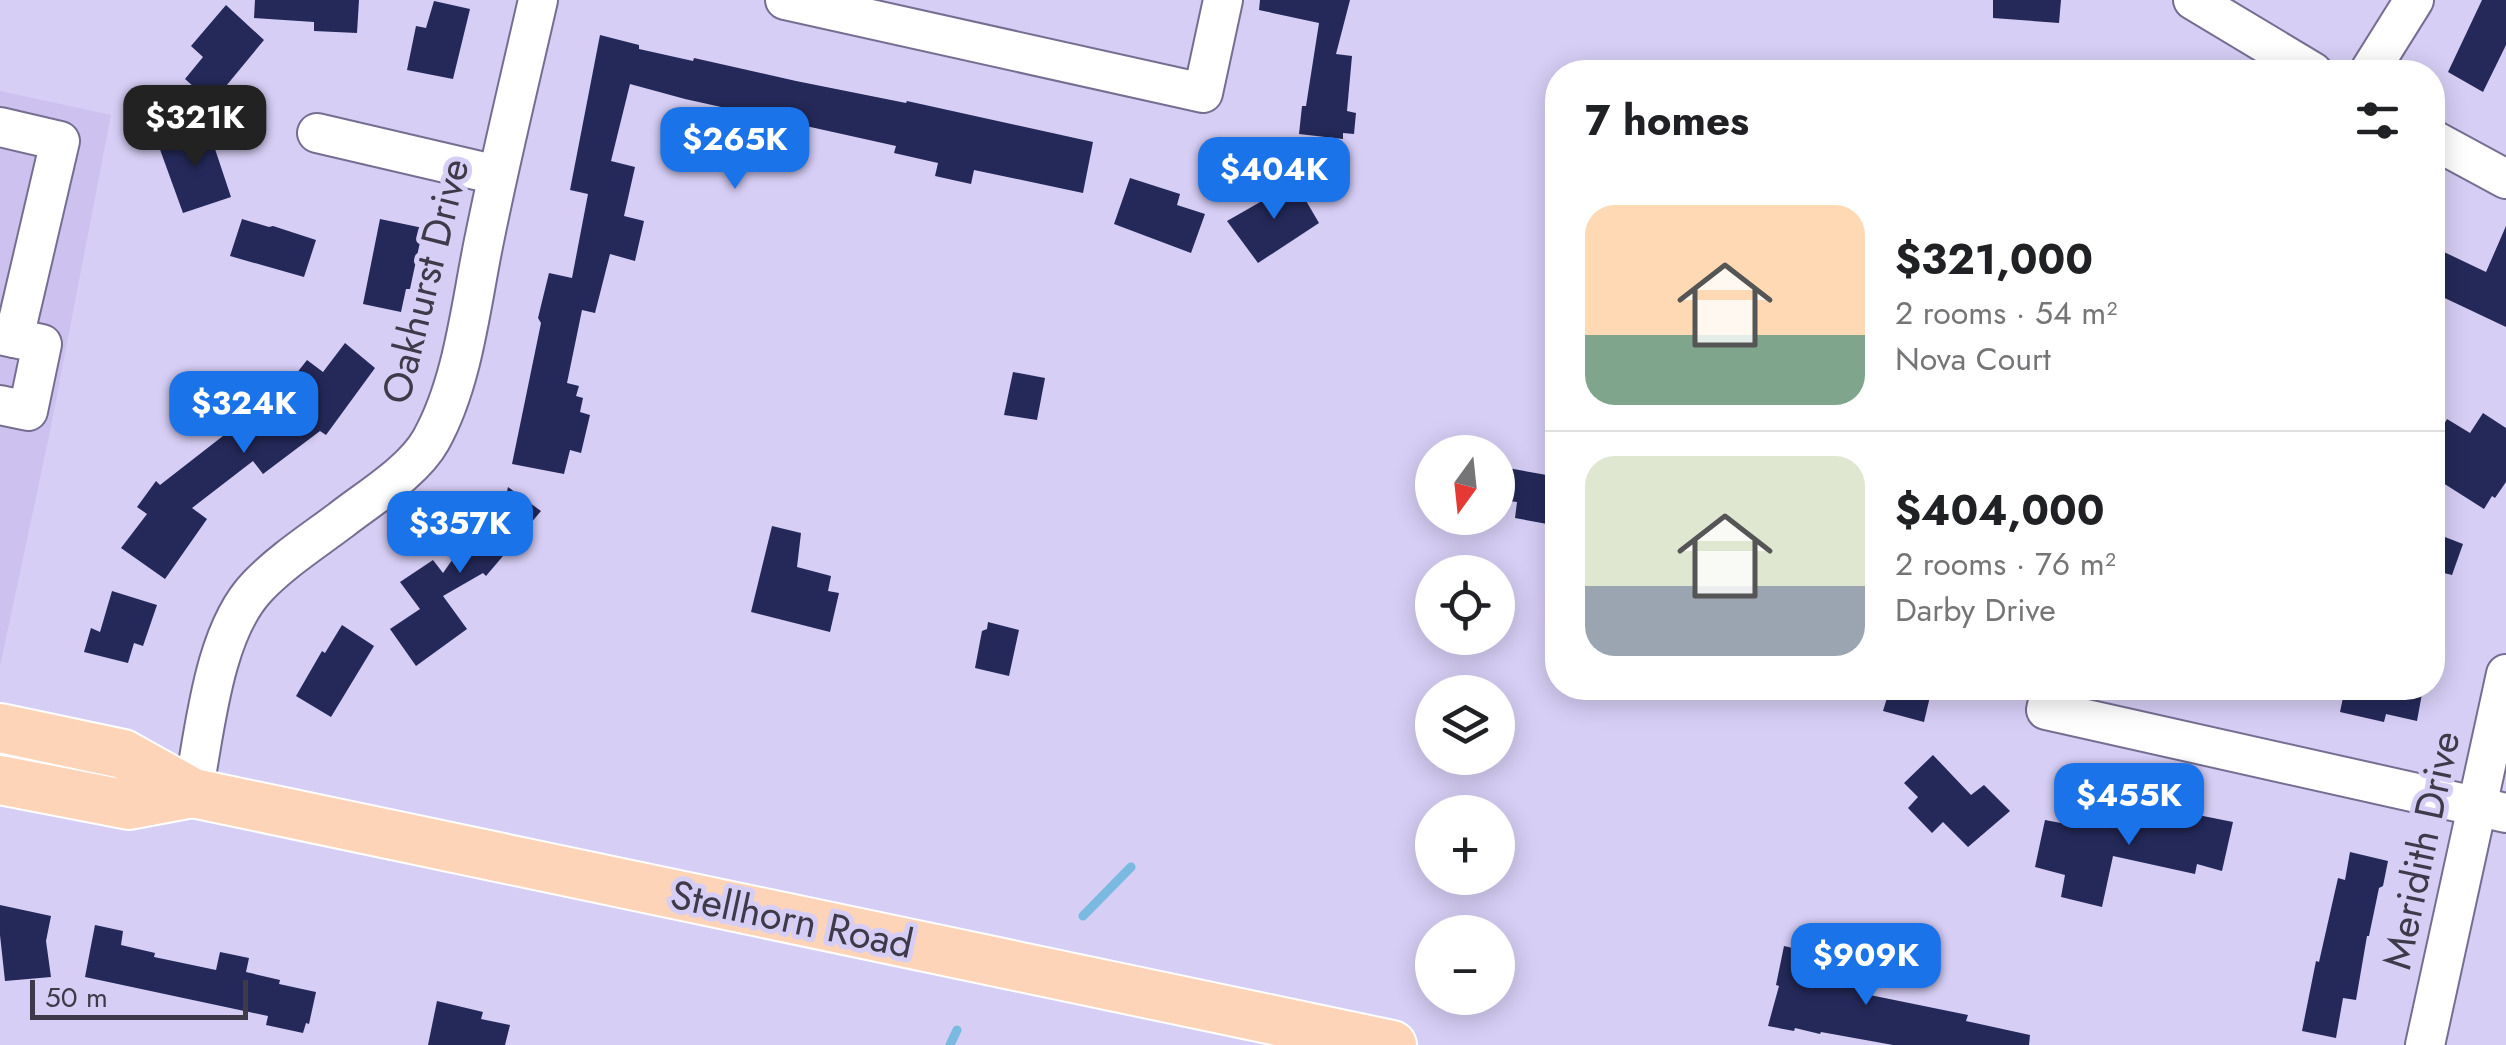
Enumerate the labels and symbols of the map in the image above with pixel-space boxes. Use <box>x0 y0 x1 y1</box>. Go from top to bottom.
pin: $321K <box>125 85 265 170</box>
pin: $265K <box>665 107 805 192</box>
pin: $404K <box>1204 137 1344 222</box>
street label: Oakhurst Drive <box>367 152 483 410</box>
pin: $324K <box>174 371 314 456</box>
north arrow <box>1415 435 1515 535</box>
pin: $357K <box>390 491 530 576</box>
street label: Meridith Drive <box>2367 726 2475 974</box>
pin: $455K <box>2059 763 2199 848</box>
street label: Stellhorn Road <box>665 865 919 973</box>
pin: $909K <box>1796 923 1936 1008</box>
scale bar <box>30 975 248 1020</box>

